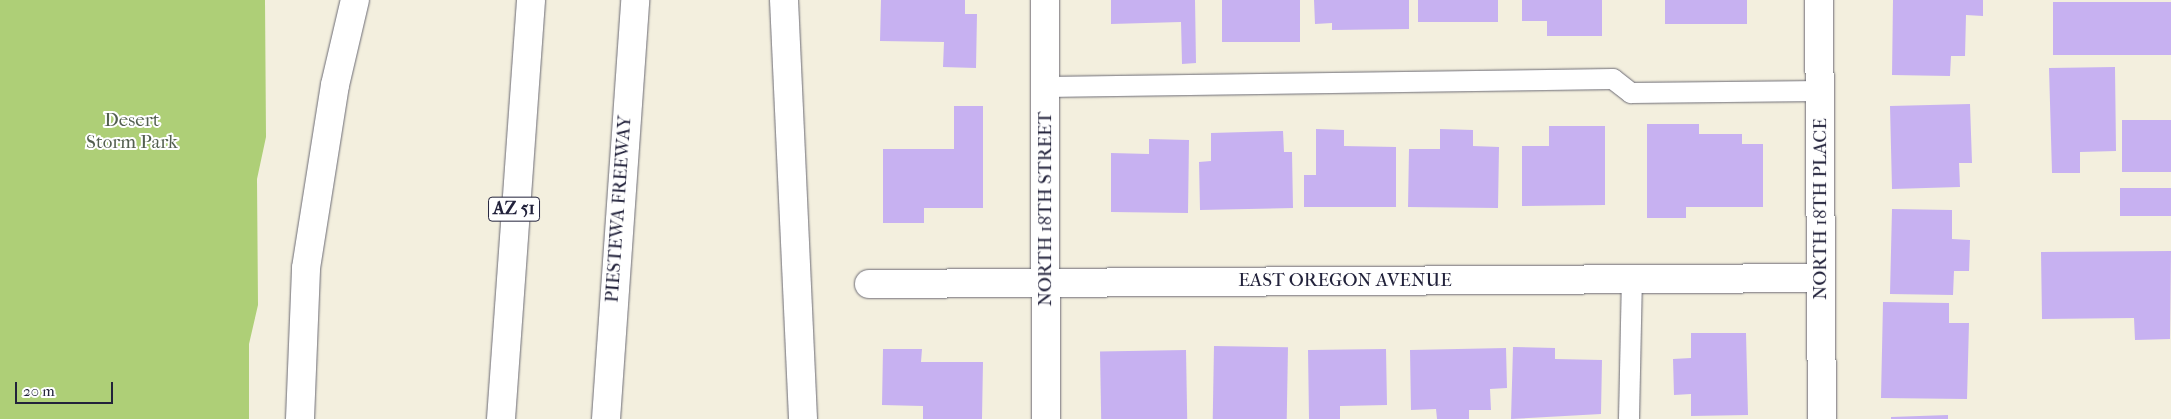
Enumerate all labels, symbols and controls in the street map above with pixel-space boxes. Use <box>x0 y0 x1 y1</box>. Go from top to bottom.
park label: Desert Storm Park <box>86 110 178 154</box>
street label: NORTH 18TH STREET <box>1035 112 1057 306</box>
street label: PIESTEWA FREEWAY <box>601 115 637 303</box>
street label: NORTH 18TH PLACE <box>1810 118 1832 300</box>
road number: AZ 51 <box>488 193 540 224</box>
street label: EAST OREGON AVENUE <box>1238 270 1452 292</box>
scale bar <box>18 372 115 404</box>
text: 20 m <box>23 382 55 400</box>

